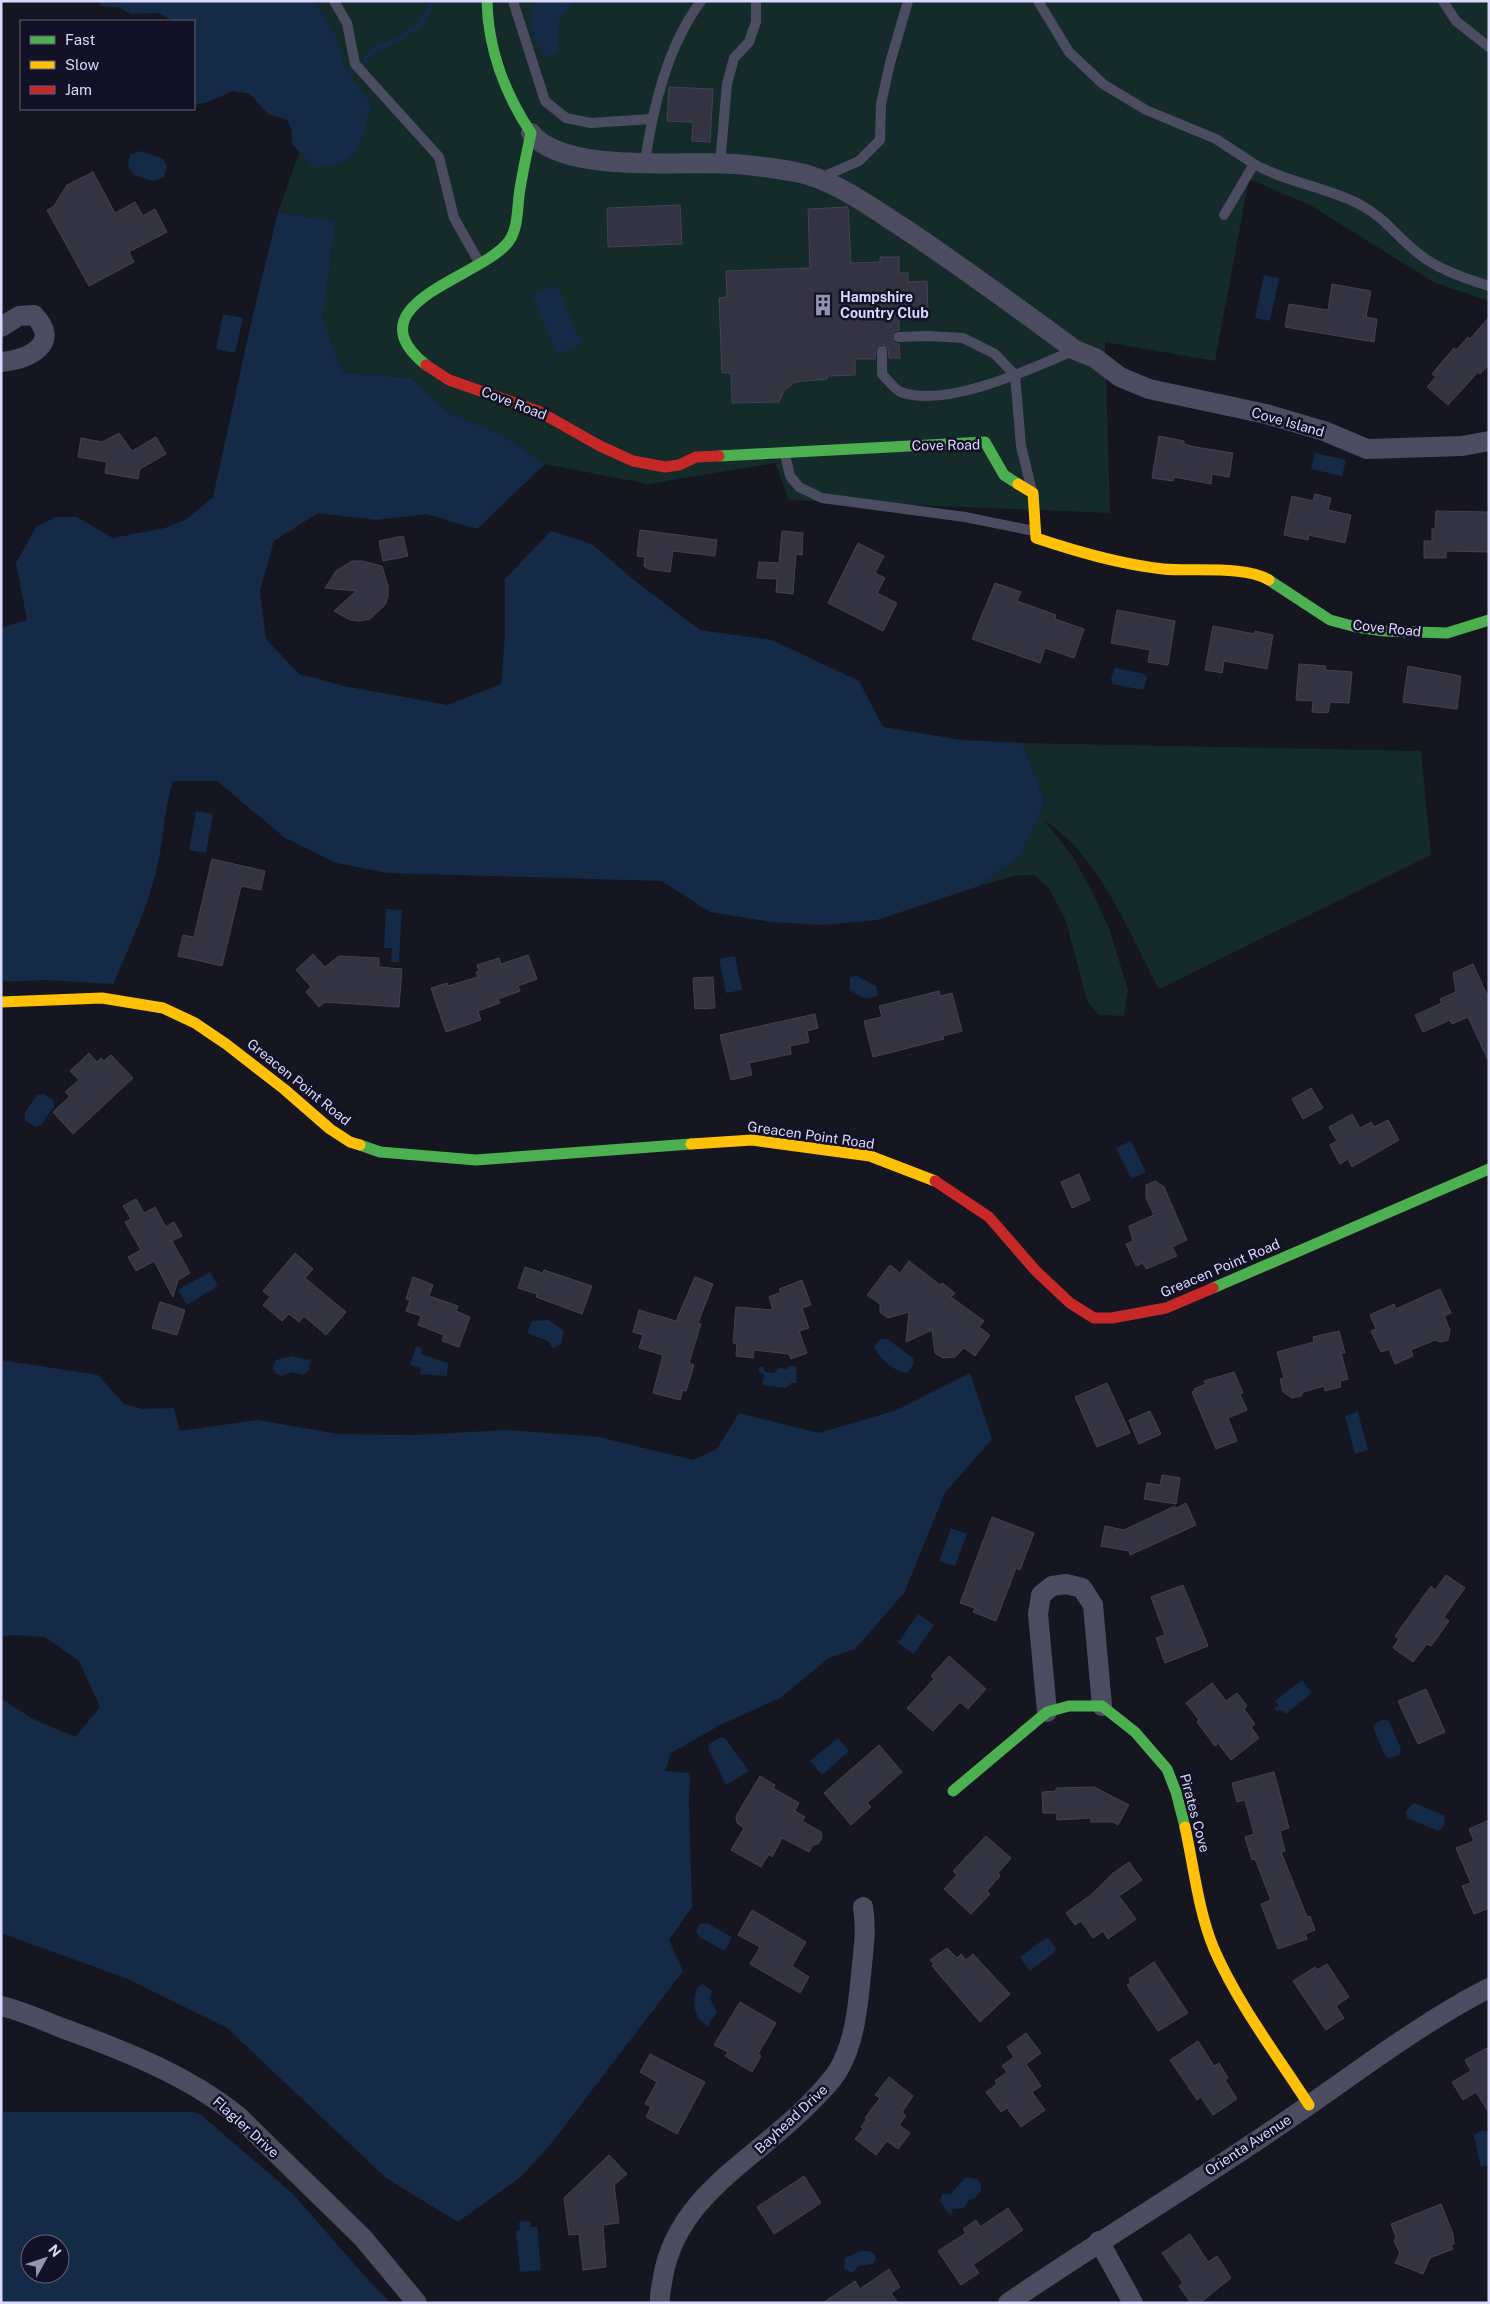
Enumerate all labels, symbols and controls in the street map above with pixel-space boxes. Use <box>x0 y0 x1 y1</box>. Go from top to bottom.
legend <box>20 20 195 110</box>
text: Fast <box>65 31 95 48</box>
text: Slow <box>65 56 100 73</box>
text: Jam <box>65 81 92 98</box>
place label: Hampshire Country Club <box>840 289 929 321</box>
building icon: Hampshire Country Club <box>810 292 836 318</box>
street label: Cove Road <box>479 383 549 423</box>
street label: Cove Island <box>1250 404 1326 440</box>
street label: Cove Road <box>912 436 980 454</box>
street label: Cove Road <box>1352 616 1422 640</box>
street label: Greacen Point Road <box>244 1035 354 1129</box>
street label: Greacen Point Road <box>746 1118 876 1152</box>
street label: Greacen Point Road <box>1158 1236 1282 1300</box>
street label: Pirates Cove <box>1177 1772 1213 1854</box>
street label: Bayhead Drive <box>751 2081 831 2157</box>
street label: Flagler Drive <box>210 2093 282 2161</box>
street label: Orienta Avenue <box>1202 2111 1294 2179</box>
north arrow <box>20 2234 70 2284</box>
text: N <box>45 2241 65 2260</box>

